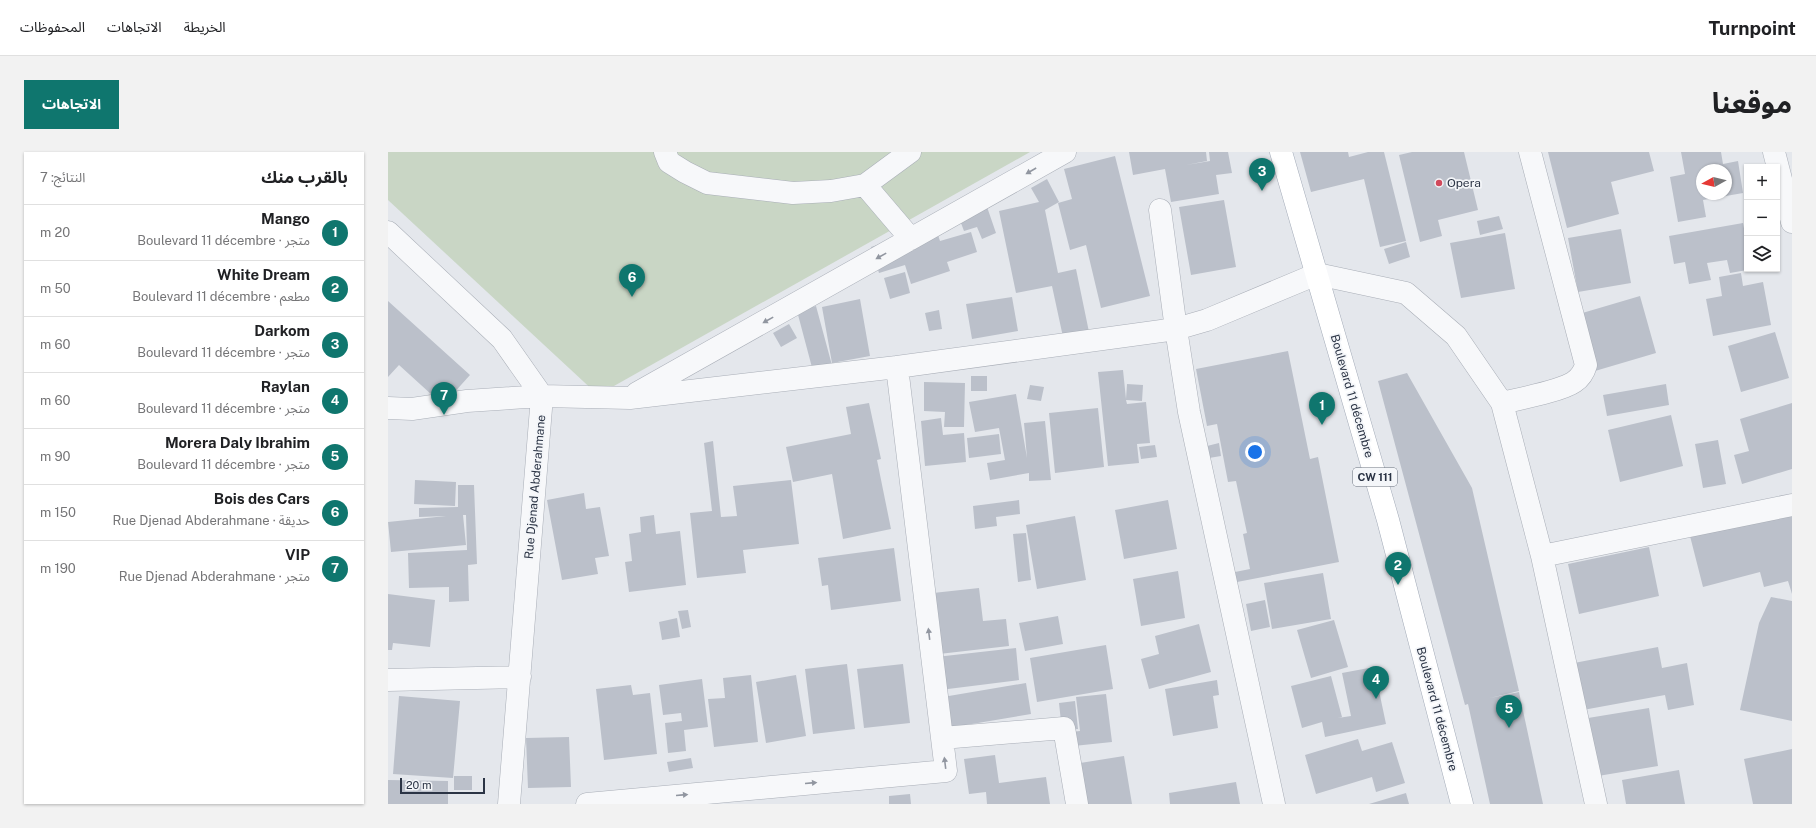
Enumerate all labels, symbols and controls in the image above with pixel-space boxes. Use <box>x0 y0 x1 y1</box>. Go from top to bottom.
text: Turnpoint <box>1709 17 1796 39</box>
text: المحفوظات <box>20 19 85 35</box>
text: الاتجاهات <box>107 19 162 35</box>
text: الخريطة <box>184 19 226 35</box>
button: الاتجاهات <box>24 80 119 129</box>
text: موقعنا <box>1712 86 1792 119</box>
pin: 3 <box>1249 158 1275 191</box>
north arrow <box>1696 164 1732 200</box>
map controls <box>1744 164 1780 272</box>
button: + <box>1744 164 1780 200</box>
text: بالقرب منك <box>261 167 348 187</box>
one-way arrow <box>1025 168 1037 175</box>
text: النتائج: 7 <box>40 170 85 185</box>
place label: Opera <box>1447 176 1481 190</box>
marker: Opera <box>1434 178 1444 188</box>
button: − <box>1744 200 1780 236</box>
text: Mango <box>261 210 310 227</box>
text: 20 m <box>40 225 70 240</box>
text: 1 <box>332 225 338 240</box>
text: متجر · Boulevard 11 décembre <box>137 233 310 248</box>
button: layers <box>1744 236 1780 272</box>
one-way arrow <box>875 253 887 259</box>
pin: 6 <box>619 264 645 297</box>
text: White Dream <box>217 266 310 283</box>
text: 50 m <box>40 281 71 296</box>
text: 2 <box>331 281 339 296</box>
text: مطعم · Boulevard 11 décembre <box>132 289 310 304</box>
one-way arrow <box>762 316 774 323</box>
text: Darkom <box>254 322 310 339</box>
street label: Boulevard 11 décembre <box>1328 333 1376 460</box>
text: 60 m <box>40 337 70 352</box>
text: 3 <box>331 337 339 352</box>
text: متجر · Boulevard 11 décembre <box>137 345 310 360</box>
text: Raylan <box>261 378 310 395</box>
pin: 7 <box>431 382 457 415</box>
pin: 1 <box>1309 392 1335 425</box>
text: 60 m <box>40 393 70 408</box>
text: 4 <box>331 393 339 408</box>
text: متجر · Boulevard 11 décembre <box>137 401 310 416</box>
street label: Rue Djenad Abderahmane <box>522 414 548 560</box>
text: Morera Daly Ibrahim <box>165 434 310 451</box>
your location <box>1245 442 1265 462</box>
text: 90 m <box>40 449 70 464</box>
text: 5 <box>331 449 339 464</box>
text: متجر · Boulevard 11 décembre <box>137 457 310 472</box>
road number: CW 111 <box>1353 468 1397 486</box>
text: Bois des Cars <box>214 490 310 507</box>
text: 150 m <box>40 505 76 520</box>
text: 6 <box>331 505 339 520</box>
text: حديقة · Rue Djenad Abderahmane <box>113 513 310 528</box>
text: VIP <box>285 546 310 563</box>
pin: 2 <box>1385 552 1411 585</box>
text: 190 m <box>40 561 76 576</box>
text: 7 <box>331 561 339 576</box>
text: متجر · Rue Djenad Abderahmane <box>119 569 310 584</box>
one-way arrow <box>926 628 932 640</box>
street label: Boulevard 11 décembre <box>1414 645 1460 773</box>
pin: 4 <box>1363 666 1389 699</box>
pin: 5 <box>1496 695 1522 728</box>
one-way arrow <box>942 757 948 769</box>
scale bar <box>400 776 485 795</box>
text: 20 m <box>406 779 431 791</box>
one-way arrow <box>805 780 817 787</box>
one-way arrow <box>676 792 688 799</box>

